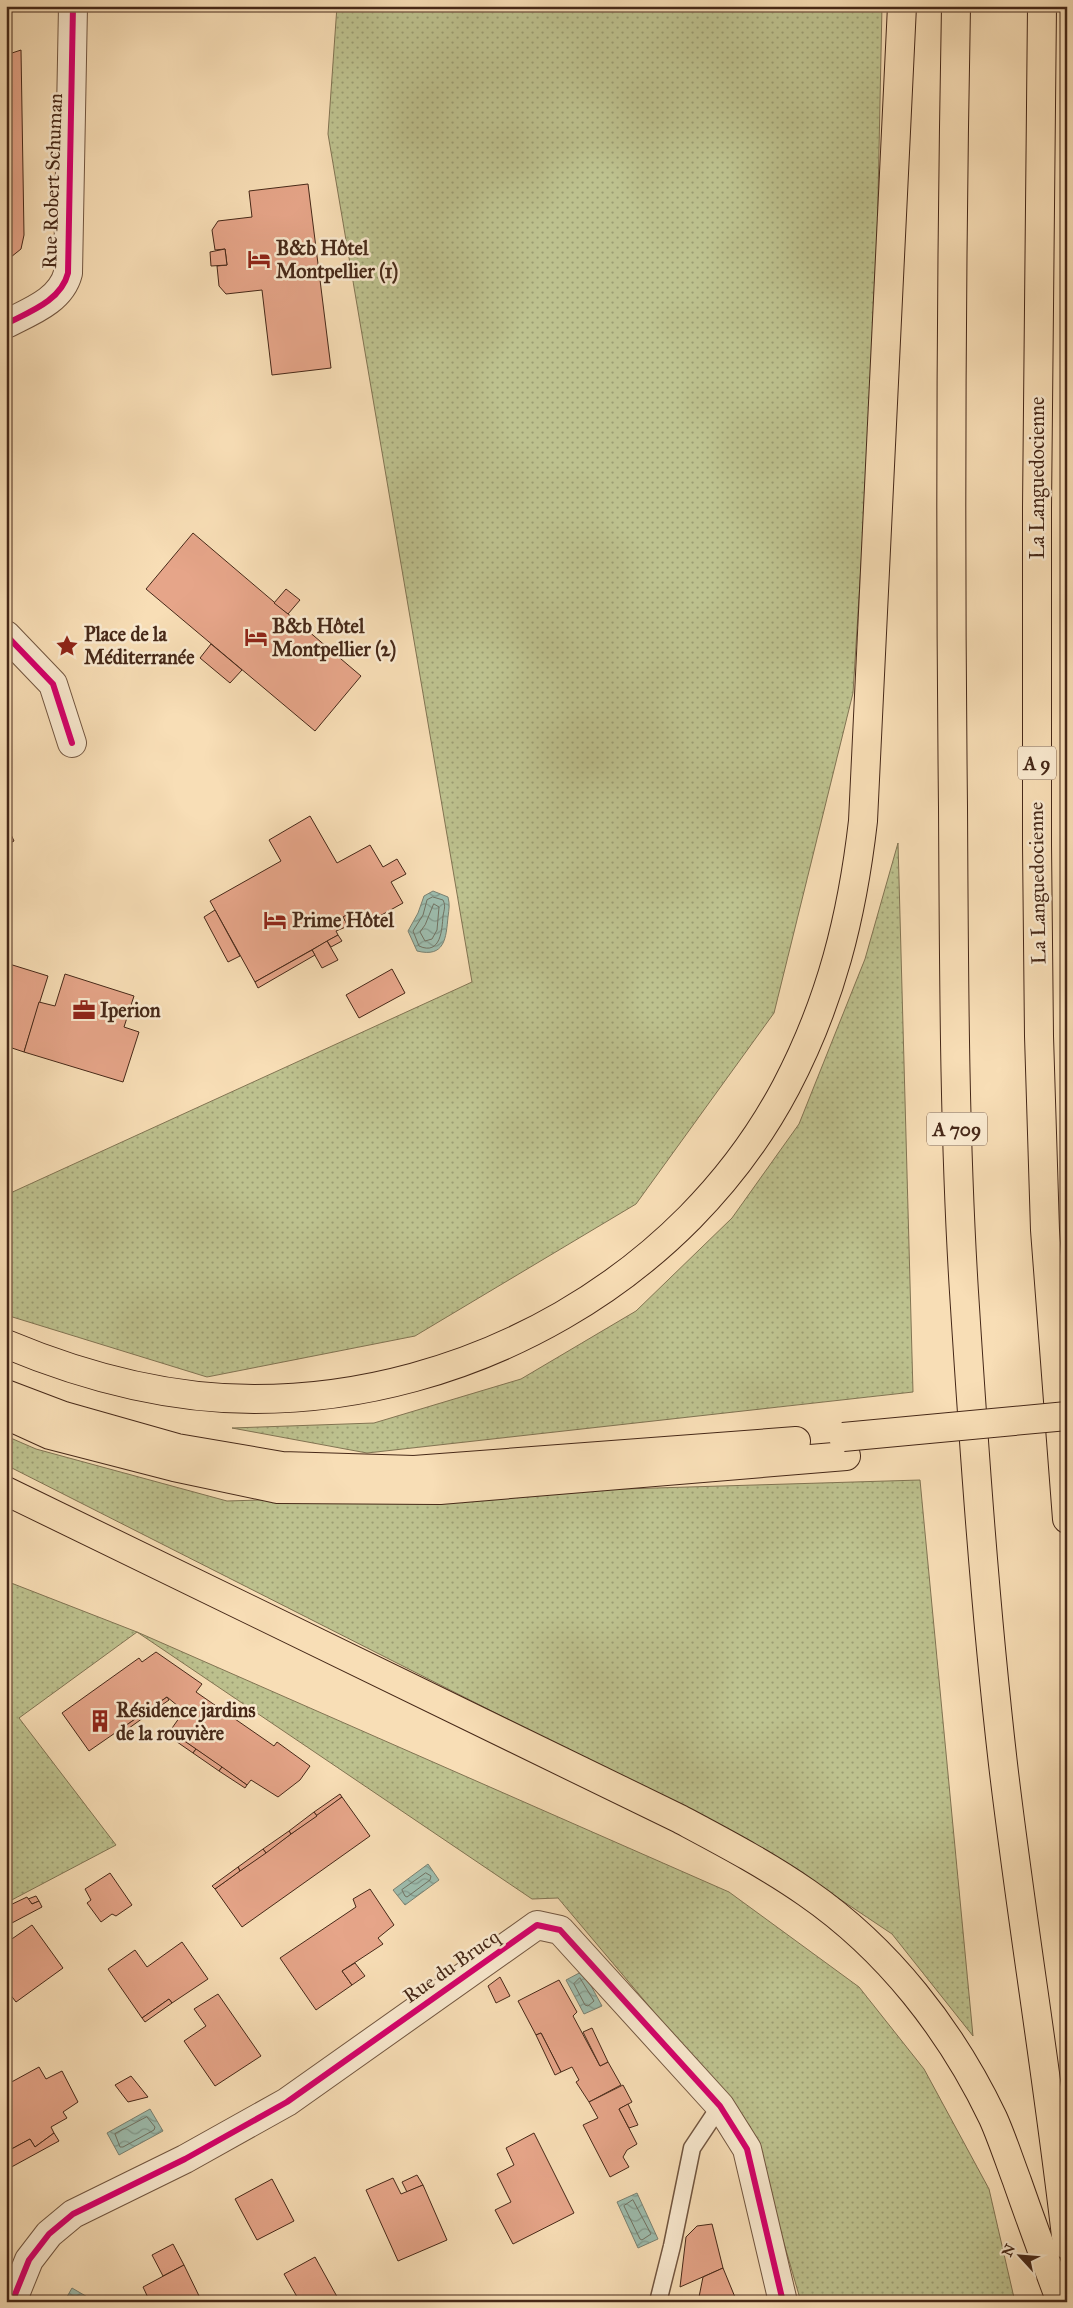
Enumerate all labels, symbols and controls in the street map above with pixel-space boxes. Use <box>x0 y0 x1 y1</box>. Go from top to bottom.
street label: Rue Robert Schuman <box>37 92 67 269</box>
place label: B&b Hôtel Montpellier (1) <box>276 236 398 284</box>
hotel icon: B&b Hôtel Montpellier (1) <box>246 246 272 272</box>
street label: La Languedocienne <box>1025 397 1050 559</box>
place label: B&b Hôtel Montpellier (2) <box>272 614 396 662</box>
place label: Place de la Méditerranée <box>84 622 195 669</box>
hotel icon: B&b Hôtel Montpellier (2) <box>243 624 269 650</box>
place icon: Place de la Méditerranée <box>54 633 80 659</box>
road number: A 9 <box>1018 746 1056 780</box>
street label: La Languedocienne <box>1024 802 1051 964</box>
hotel icon: Prime Hôtel <box>262 907 288 933</box>
place label: Prime Hôtel <box>292 908 394 932</box>
office icon: Iperion <box>71 997 97 1023</box>
place label: Iperion <box>100 998 161 1023</box>
road number: A 709 <box>927 1112 987 1146</box>
place label: Résidence jardins de la rouvière <box>116 1698 256 1745</box>
building icon: Résidence jardins de la rouvière <box>87 1708 113 1734</box>
street label: Rue du Brucq <box>398 1924 505 2009</box>
north arrow <box>996 2230 1046 2280</box>
text: N <box>999 2241 1019 2260</box>

